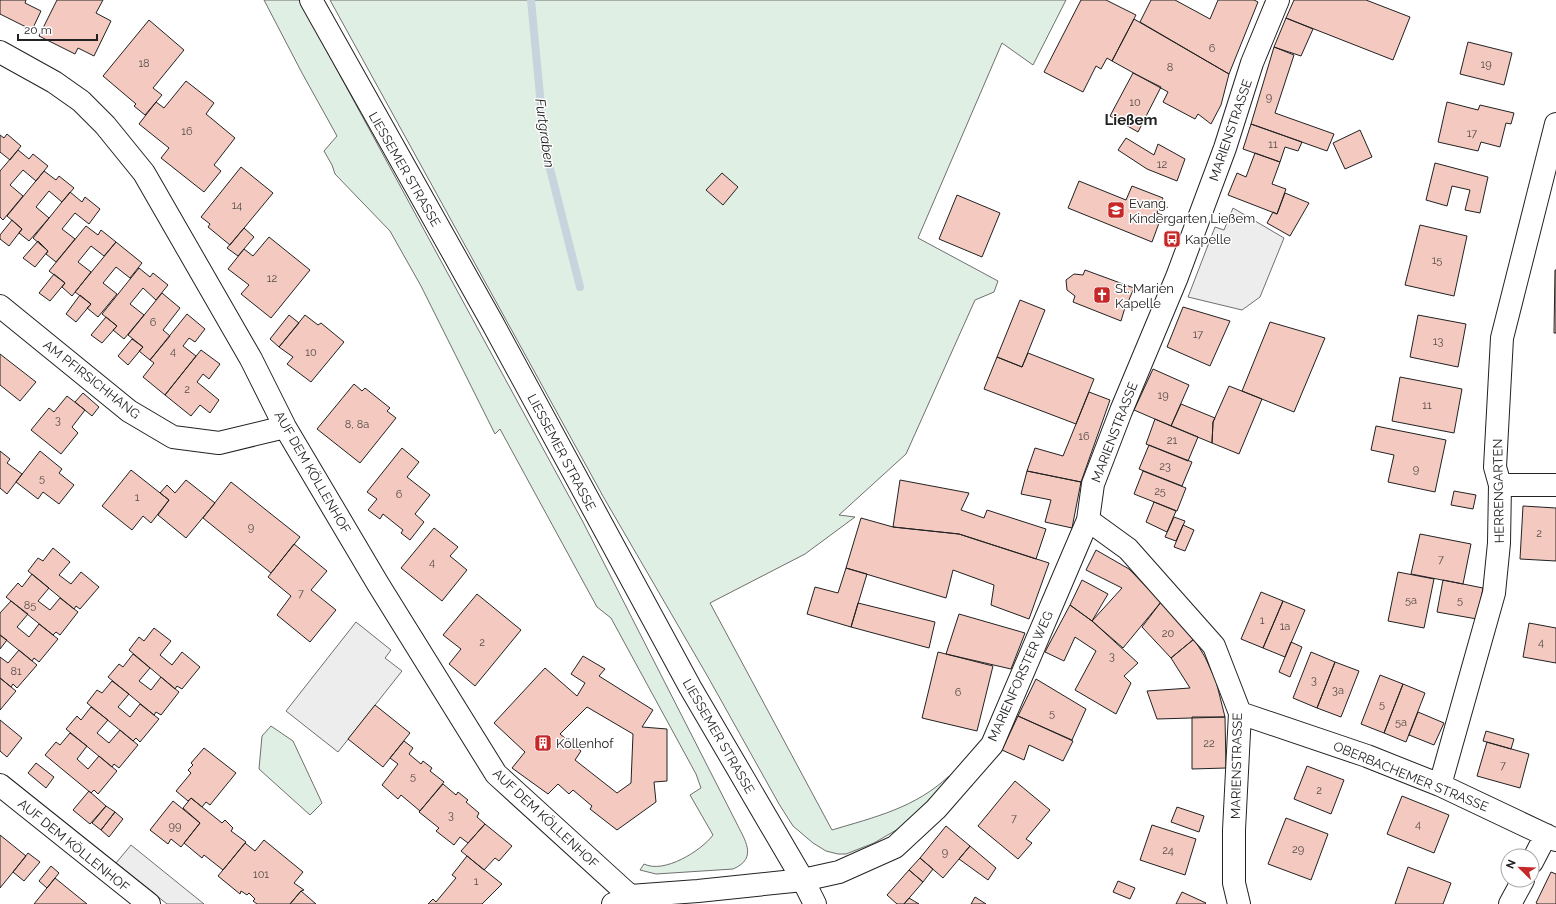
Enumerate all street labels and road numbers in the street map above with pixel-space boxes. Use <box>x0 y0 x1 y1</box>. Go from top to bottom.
street label: MARIENSTRASSE <box>1206 77 1255 183</box>
street label: LIESSEMER STRASSE <box>366 109 444 229</box>
street label: AM PFIRSICHHANG <box>40 337 143 422</box>
street label: MARIENSTRASSE <box>1088 380 1141 485</box>
street label: LIESSEMER STRASSE <box>524 391 599 513</box>
street label: AUF DEM KÖLLENHOF <box>271 408 355 536</box>
street label: HERRENGARTEN <box>1490 438 1507 544</box>
street label: MARIENFORSTER WEG <box>985 609 1056 744</box>
street label: LIESSEMER STRASSE <box>680 676 758 796</box>
street label: MARIENSTRASSE <box>1228 713 1245 819</box>
street label: OBERBACHEMER STRASSE <box>1331 738 1491 815</box>
street label: AUF DEM KÖLLENHOF <box>490 765 602 871</box>
street label: AUF DEM KÖLLENHOF <box>15 795 133 895</box>

